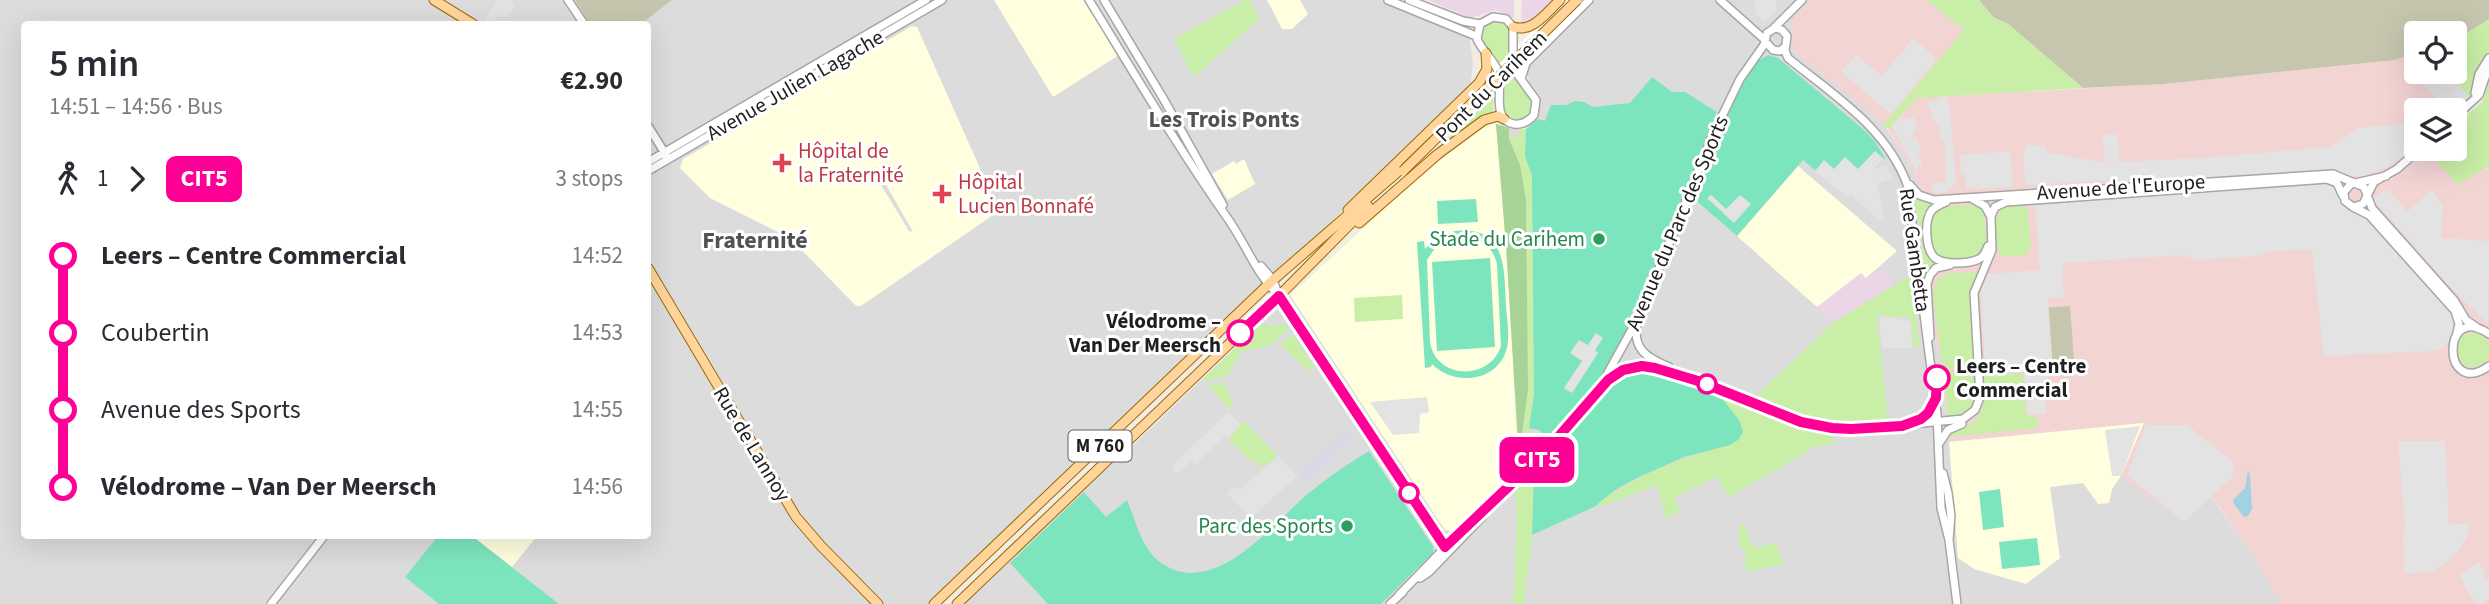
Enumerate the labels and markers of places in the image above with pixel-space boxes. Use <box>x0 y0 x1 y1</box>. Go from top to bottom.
place label: Hôpital de la Fraternité <box>798 136 904 190</box>
marker: Hôpital de la Fraternité <box>772 153 792 173</box>
place label: Hôpital Lucien Bonnafé <box>958 167 1094 221</box>
marker: Hôpital Lucien Bonnafé <box>932 184 952 204</box>
place label: Stade du Carihem <box>1429 224 1585 254</box>
marker: Stade du Carihem <box>1591 231 1607 247</box>
place label: Vélodrome – Van Der Meersch <box>1068 306 1221 360</box>
marker: Vélodrome – Van Der Meersch <box>1227 320 1253 346</box>
place label: Leers – Centre Commercial <box>1956 351 2087 405</box>
marker: Leers – Centre Commercial <box>1924 365 1950 391</box>
unlabelled marker <box>1697 374 1717 394</box>
unlabelled marker <box>1399 483 1419 503</box>
place label: Parc des Sports <box>1198 511 1333 541</box>
marker: Parc des Sports <box>1339 518 1355 534</box>

